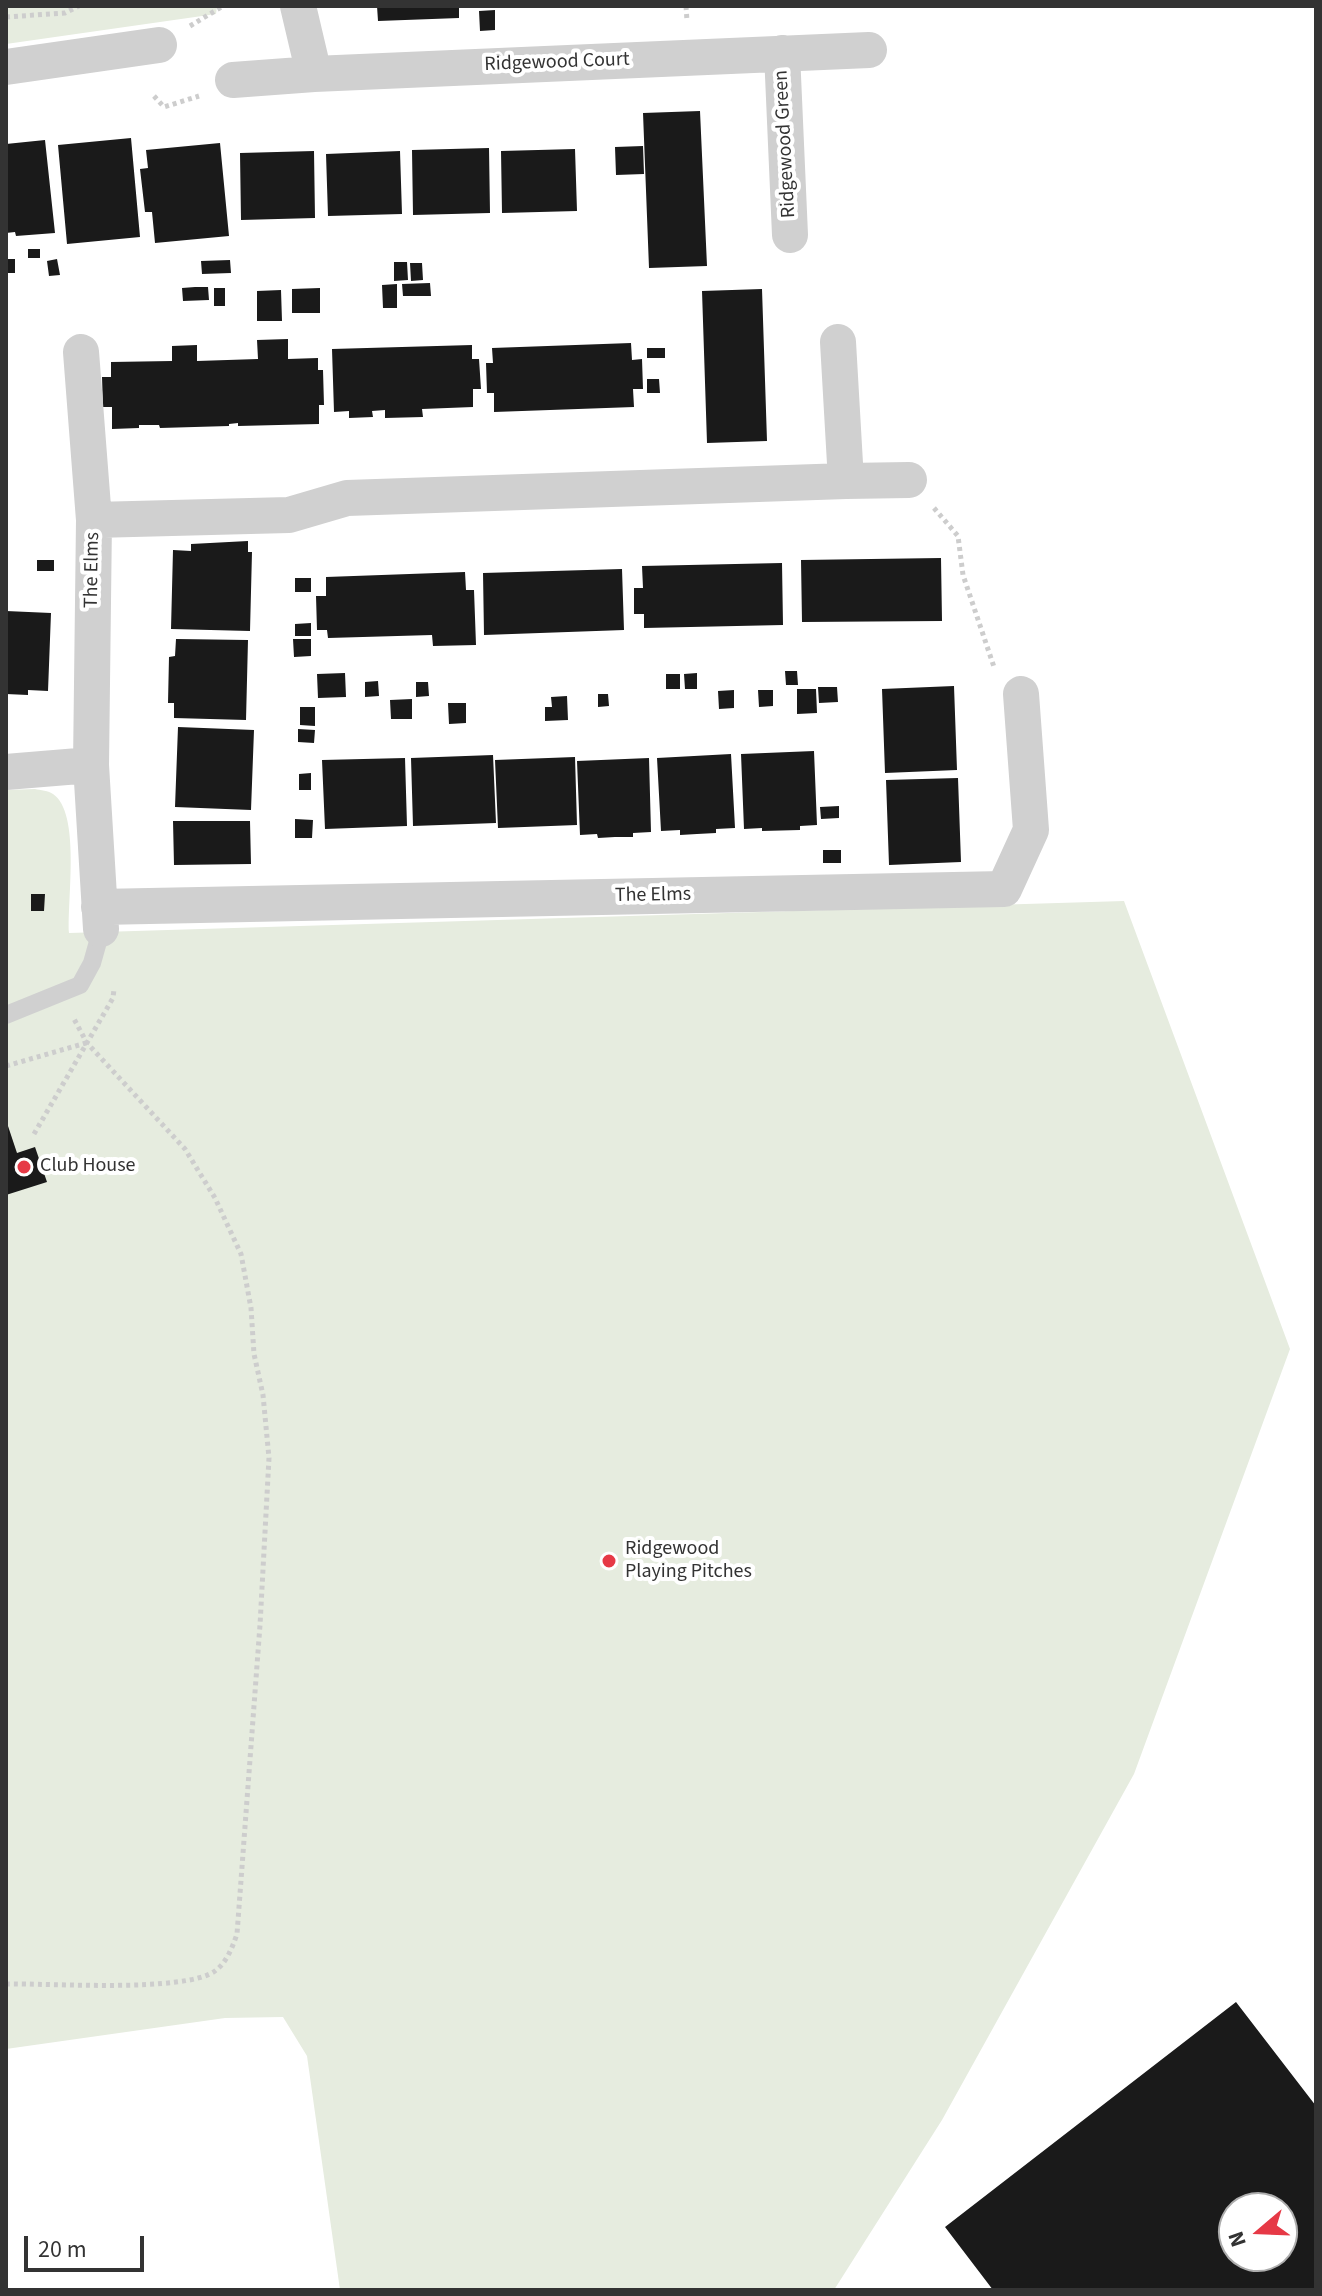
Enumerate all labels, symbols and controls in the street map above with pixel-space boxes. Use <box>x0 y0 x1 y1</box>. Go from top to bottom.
street label: Ridgewood Court <box>484 48 630 78</box>
street label: Ridgewood Green <box>770 69 802 219</box>
street label: The Elms <box>80 532 106 608</box>
street label: The Elms <box>615 883 691 909</box>
place label: Club House <box>40 1155 136 1179</box>
marker: Club House <box>15 1158 33 1176</box>
place label: Ridgewood Playing Pitches <box>625 1538 752 1585</box>
marker: Ridgewood Playing Pitches <box>600 1552 618 1570</box>
north arrow <box>1218 2192 1298 2272</box>
scale bar <box>28 2220 148 2270</box>
text: N <box>1220 2227 1255 2251</box>
text: 20 m <box>38 2232 87 2267</box>

